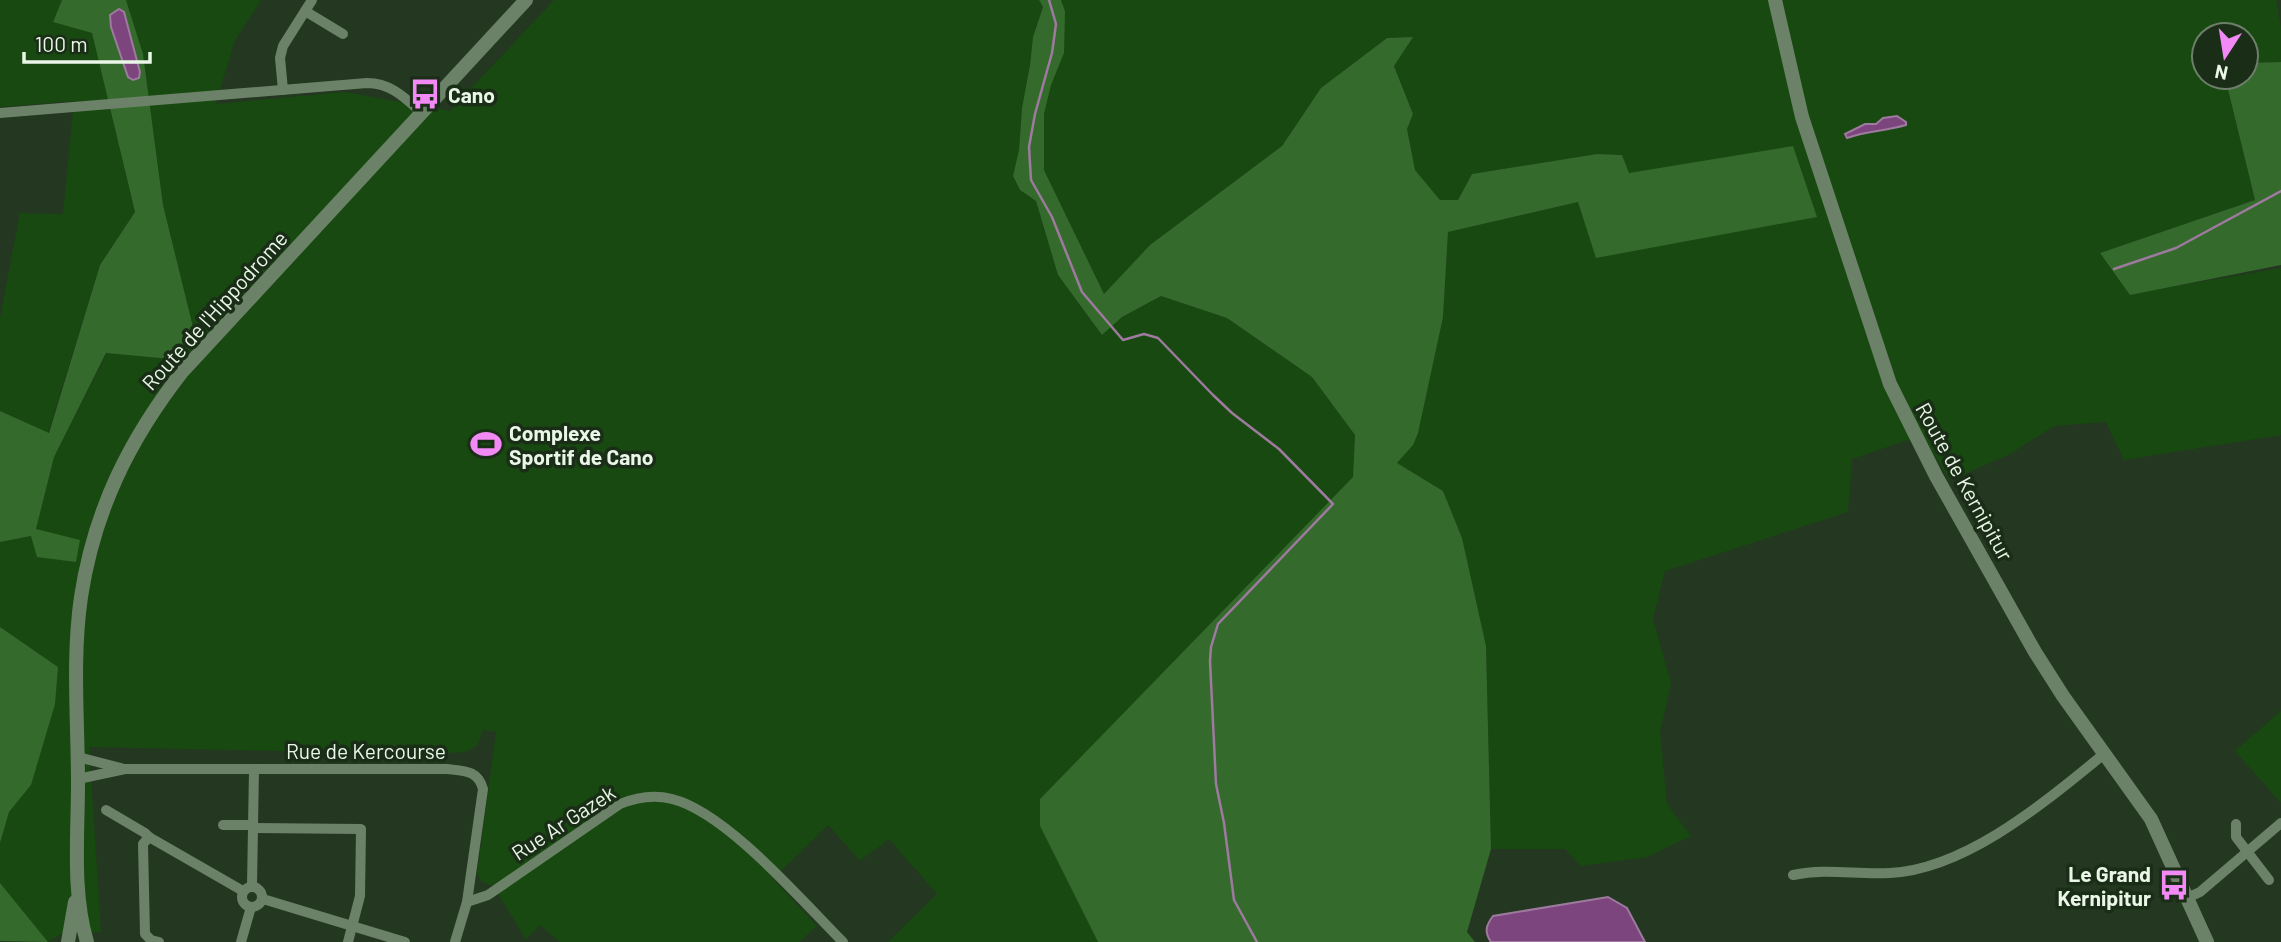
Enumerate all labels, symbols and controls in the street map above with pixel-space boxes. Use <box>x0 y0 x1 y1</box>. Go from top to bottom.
scale bar <box>24 21 150 65</box>
north arrow <box>2190 21 2260 91</box>
text: 100 m <box>35 31 88 56</box>
text: N <box>2213 61 2230 86</box>
bus stop icon: Cano <box>408 77 442 111</box>
place label: Cano <box>448 82 495 107</box>
street label: Route de l'Hippodrome <box>136 225 292 395</box>
street label: Route de Kernipitur <box>1911 398 2019 565</box>
place label: Complexe Sportif de Cano <box>509 420 653 469</box>
sports icon: Complexe Sportif de Cano <box>469 427 503 461</box>
street label: Rue de Kercourse <box>286 738 446 763</box>
street label: Rue Ar Gazek <box>506 779 620 865</box>
place label: Le Grand Kernipitur <box>2058 861 2151 910</box>
bus stop icon: Le Grand Kernipitur <box>2157 868 2191 902</box>

